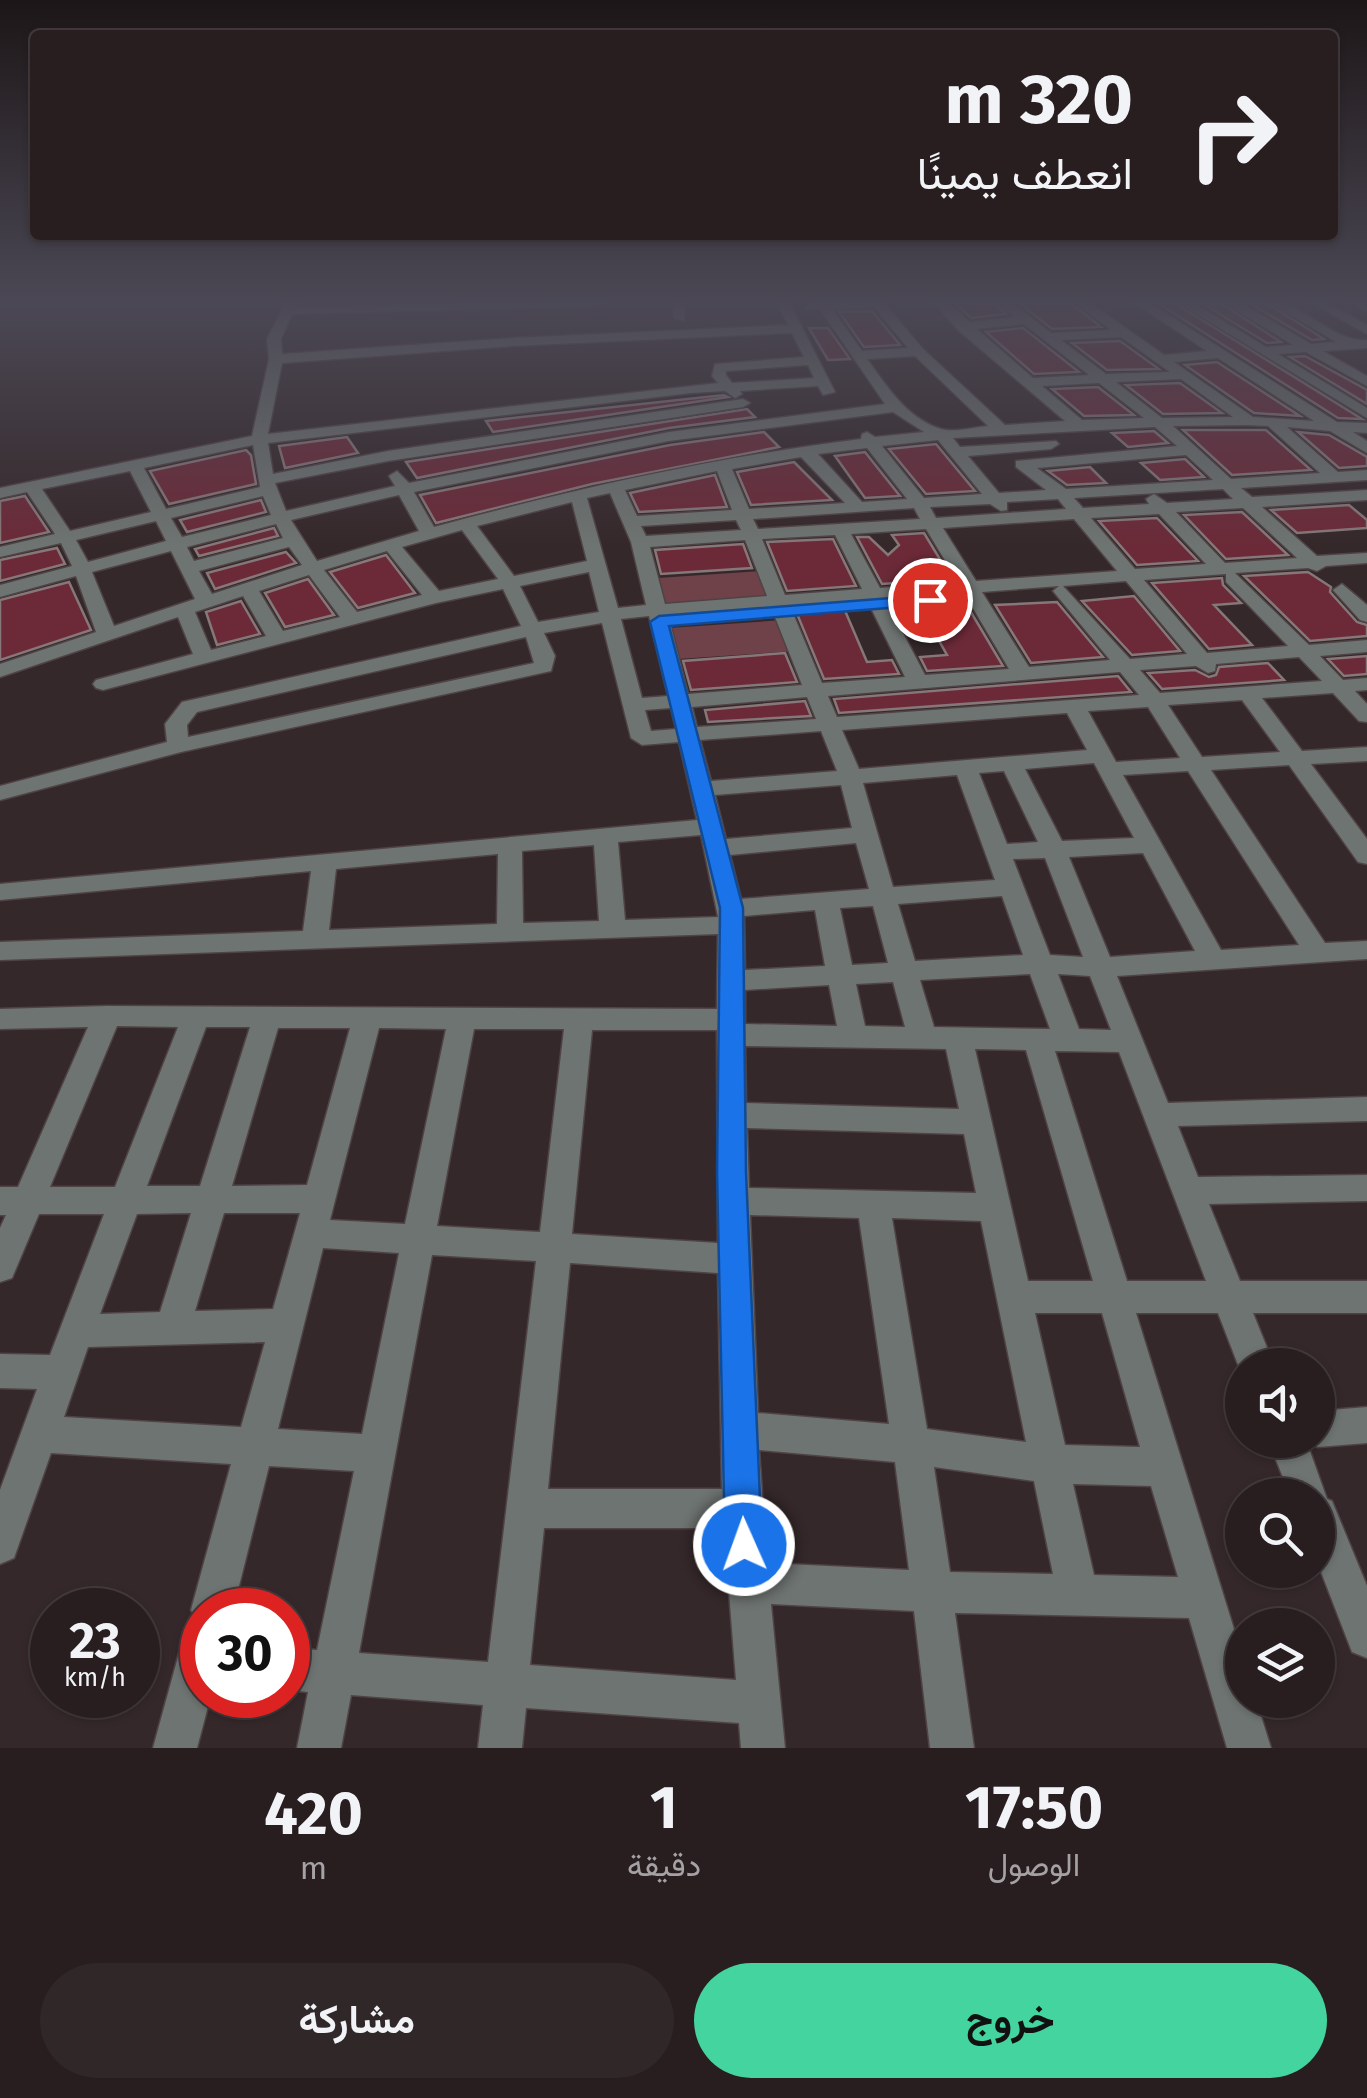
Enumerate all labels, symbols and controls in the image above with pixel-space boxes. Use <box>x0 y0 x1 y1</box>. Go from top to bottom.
text: 320 m <box>944 58 1133 142</box>
icon: right <box>1168 70 1298 200</box>
text: انعطف يمينًا <box>917 147 1133 201</box>
pin <box>888 558 973 643</box>
icon: arrive <box>903 573 958 628</box>
map controls <box>1225 1348 1335 1718</box>
button: sound <box>1225 1348 1335 1458</box>
button: search <box>1225 1478 1335 1588</box>
position arrow <box>692 1493 796 1597</box>
speed limit sign: 30 <box>180 1588 310 1718</box>
button: layers <box>1225 1608 1335 1718</box>
text: 23 <box>69 1611 121 1671</box>
text: km/h <box>64 1663 126 1693</box>
text: 1 <box>650 1772 678 1844</box>
text: 17:50 <box>965 1772 1103 1844</box>
text: 420 <box>264 1778 363 1850</box>
text: دقيقة <box>627 1846 701 1884</box>
text: الوصول <box>988 1846 1080 1884</box>
text: m <box>300 1849 327 1887</box>
button: مشاركة <box>40 1963 674 2078</box>
button: خروج <box>694 1963 1327 2078</box>

